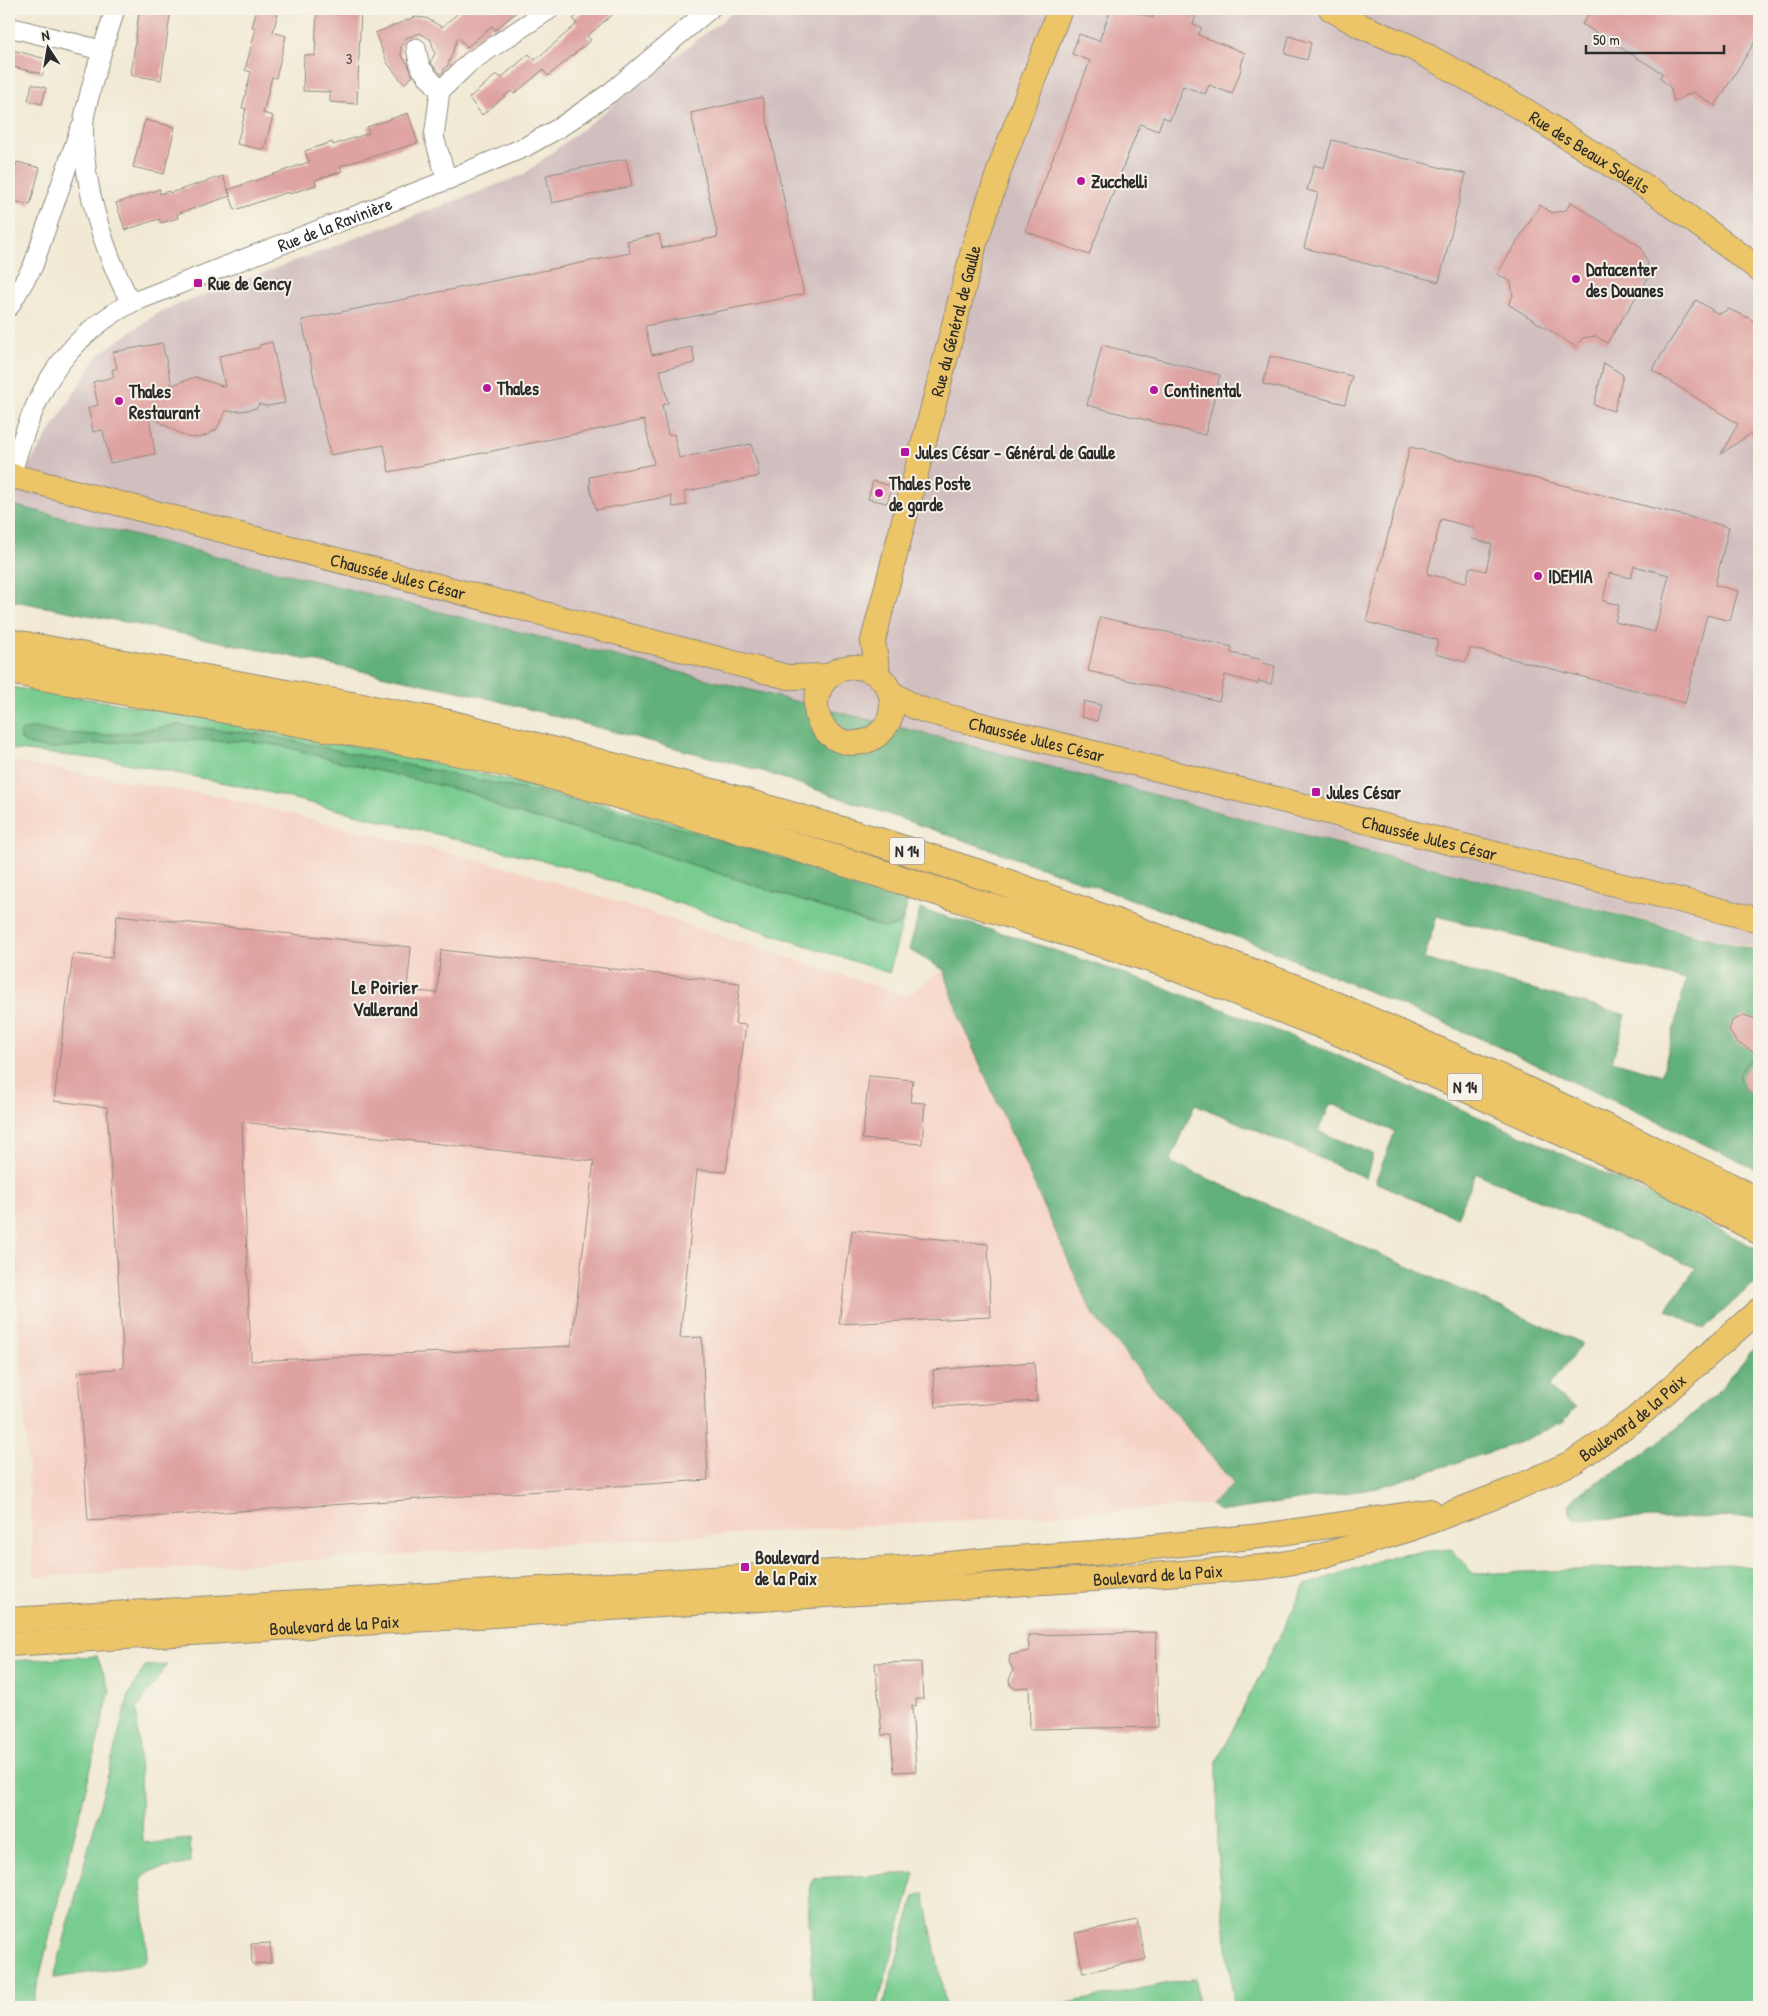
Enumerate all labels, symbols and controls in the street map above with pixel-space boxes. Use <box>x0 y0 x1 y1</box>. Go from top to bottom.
north arrow <box>22 22 72 72</box>
scale bar <box>1586 22 1723 54</box>
text: N <box>40 25 51 45</box>
text: 50 m <box>1593 29 1620 50</box>
house number: 3 <box>346 48 353 69</box>
street label: Rue des Beaux Soleils <box>1525 104 1655 199</box>
place label: Zucchelli <box>1091 169 1148 194</box>
marker: Zucchelli <box>1075 175 1087 187</box>
street label: Rue de la Ravinière <box>274 190 396 257</box>
street label: Rue du Général de Gaulle <box>924 242 986 399</box>
place label: Datacenter des Douanes <box>1586 257 1664 303</box>
place label: Rue de Gency <box>208 271 292 297</box>
marker: Datacenter des Douanes <box>1570 273 1582 285</box>
marker: Rue de Gency <box>192 277 204 289</box>
place label: Thales <box>496 376 539 401</box>
place label: Continental <box>1164 378 1242 403</box>
place label: Thales Restaurant <box>128 379 201 425</box>
marker: Thales <box>481 382 493 394</box>
marker: Continental <box>1148 384 1160 396</box>
marker: Thales Restaurant <box>113 395 125 407</box>
place label: Jules César - Général de Gaulle <box>915 440 1116 465</box>
marker: Jules César - Général de Gaulle <box>899 446 911 458</box>
place label: Thales Poste de garde <box>888 471 972 518</box>
marker: Thales Poste de garde <box>873 487 885 499</box>
street label: Chaussée Jules César <box>328 546 469 605</box>
place label: IDEMIA <box>1548 564 1593 589</box>
marker: IDEMIA <box>1532 570 1544 582</box>
street label: Chaussée Jules César <box>966 710 1107 768</box>
place label: Jules César <box>1326 780 1401 805</box>
marker: Jules César <box>1310 786 1322 798</box>
street label: Chaussée Jules César <box>1359 808 1500 866</box>
road number: N 14 <box>890 838 924 864</box>
district label: Le Poirier Vallerand <box>352 974 419 1022</box>
road number: N 14 <box>1448 1074 1482 1100</box>
street label: Boulevard de la Paix <box>1573 1368 1691 1467</box>
place label: Boulevard de la Paix <box>755 1545 819 1591</box>
street label: Boulevard de la Paix <box>1092 1557 1224 1592</box>
marker: Boulevard de la Paix <box>739 1561 751 1573</box>
street label: Boulevard de la Paix <box>269 1608 400 1641</box>

